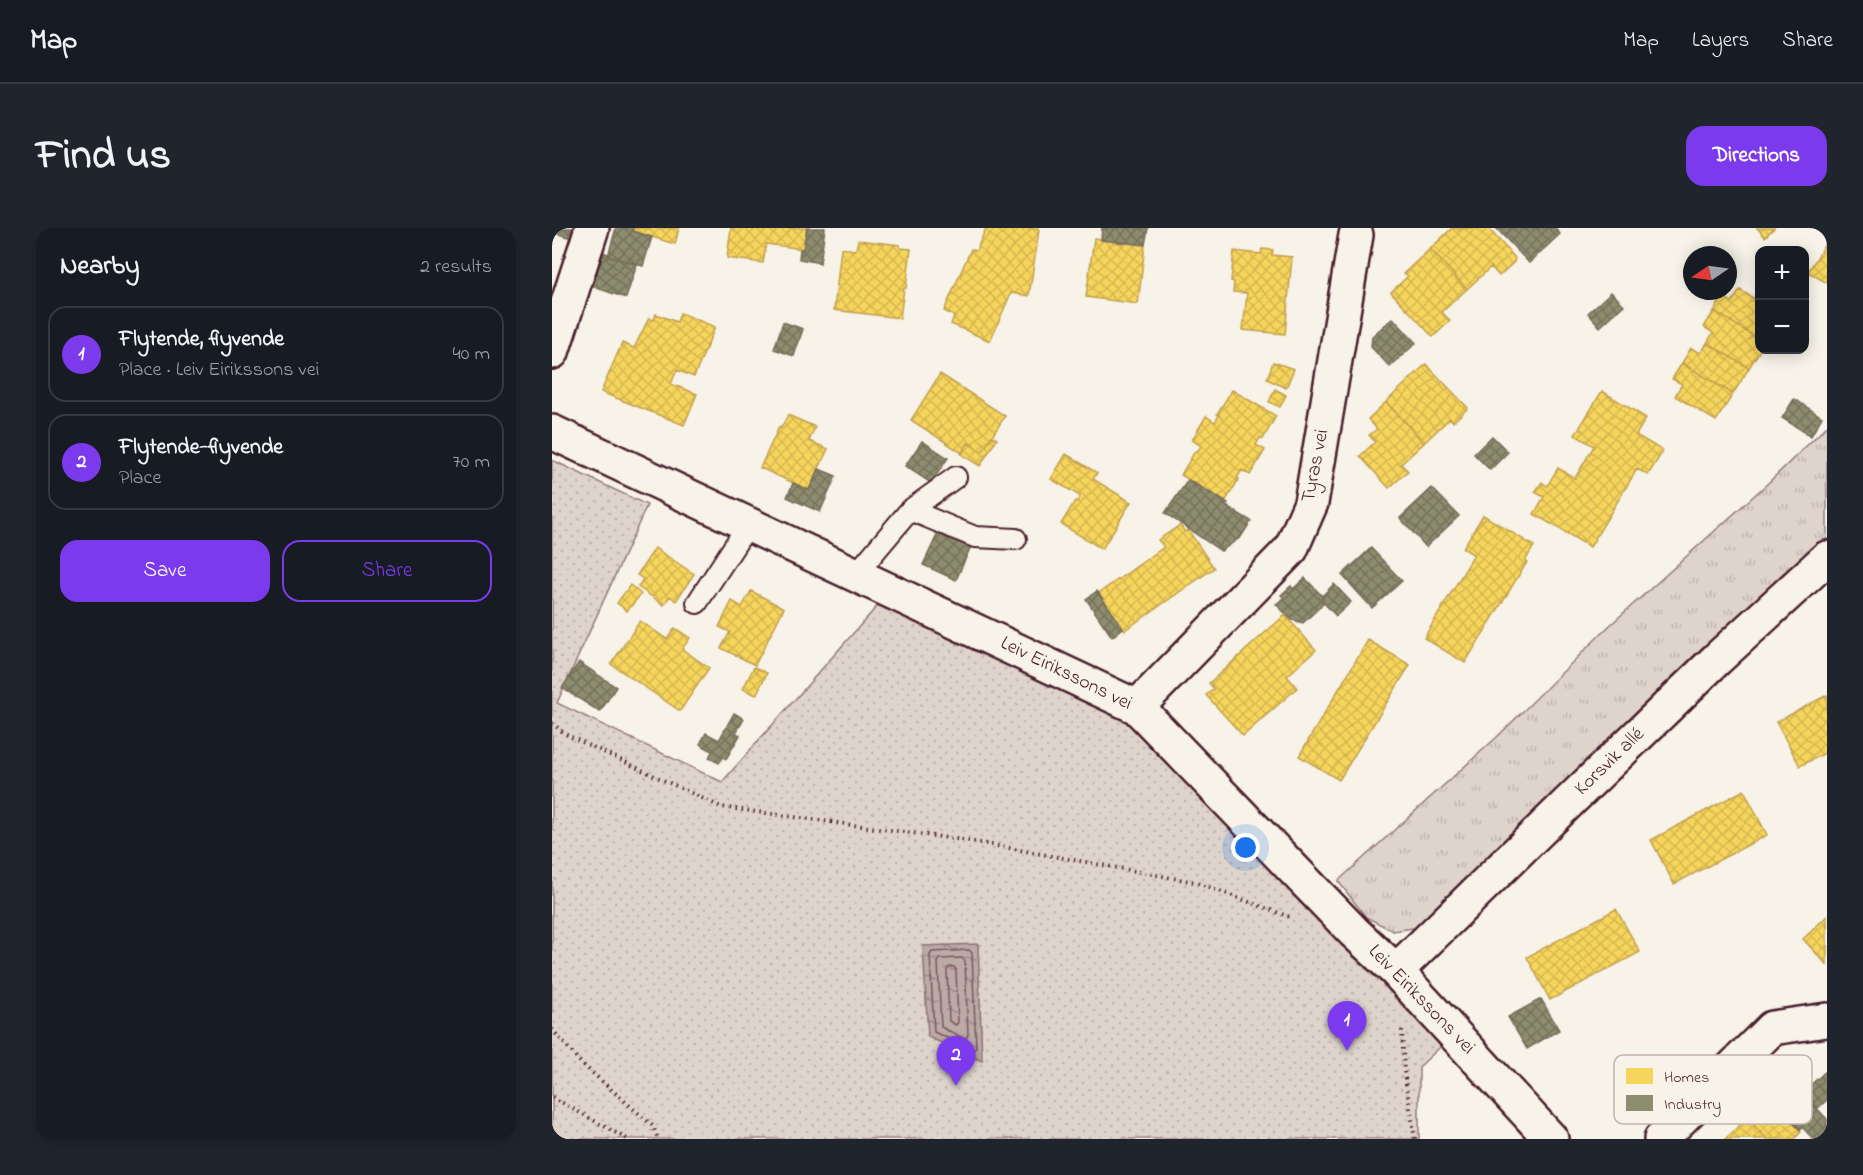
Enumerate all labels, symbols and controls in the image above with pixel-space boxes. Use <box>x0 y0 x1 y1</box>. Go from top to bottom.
text: Map <box>30 21 77 62</box>
text: Map <box>1623 26 1659 56</box>
text: Layers <box>1692 26 1749 56</box>
text: Share <box>1782 26 1833 56</box>
text: Find us <box>36 126 171 187</box>
button: Directions <box>1686 126 1827 186</box>
north arrow <box>1683 246 1737 300</box>
map controls <box>1755 246 1809 354</box>
button: + <box>1755 246 1809 300</box>
text: Nearby <box>60 248 139 286</box>
text: 2 results <box>420 253 492 282</box>
button: − <box>1755 300 1809 354</box>
text: Flytende, flyvende <box>119 324 284 356</box>
text: 1 <box>78 340 85 369</box>
text: 40 m <box>453 340 490 369</box>
text: Place · Leiv Eirikssons vei <box>119 356 319 385</box>
street label: Tyras vei <box>1295 427 1337 505</box>
text: Flytende-flyvende <box>119 432 283 464</box>
text: 2 <box>77 448 86 477</box>
text: 70 m <box>453 448 490 477</box>
text: Place <box>119 464 161 493</box>
button: Save <box>60 540 270 602</box>
button: Share <box>282 540 492 602</box>
street label: Leiv Eirikssons vei <box>995 629 1137 719</box>
street label: Korsvik allé <box>1568 721 1652 803</box>
your location <box>1231 833 1260 862</box>
street label: Leiv Eirikssons vei <box>1361 938 1481 1062</box>
pin: 1 <box>1328 1002 1366 1051</box>
pin: 2 <box>936 1036 976 1086</box>
legend <box>1614 1055 1812 1124</box>
text: Homes <box>1664 1066 1709 1090</box>
text: Industry <box>1664 1093 1721 1117</box>

